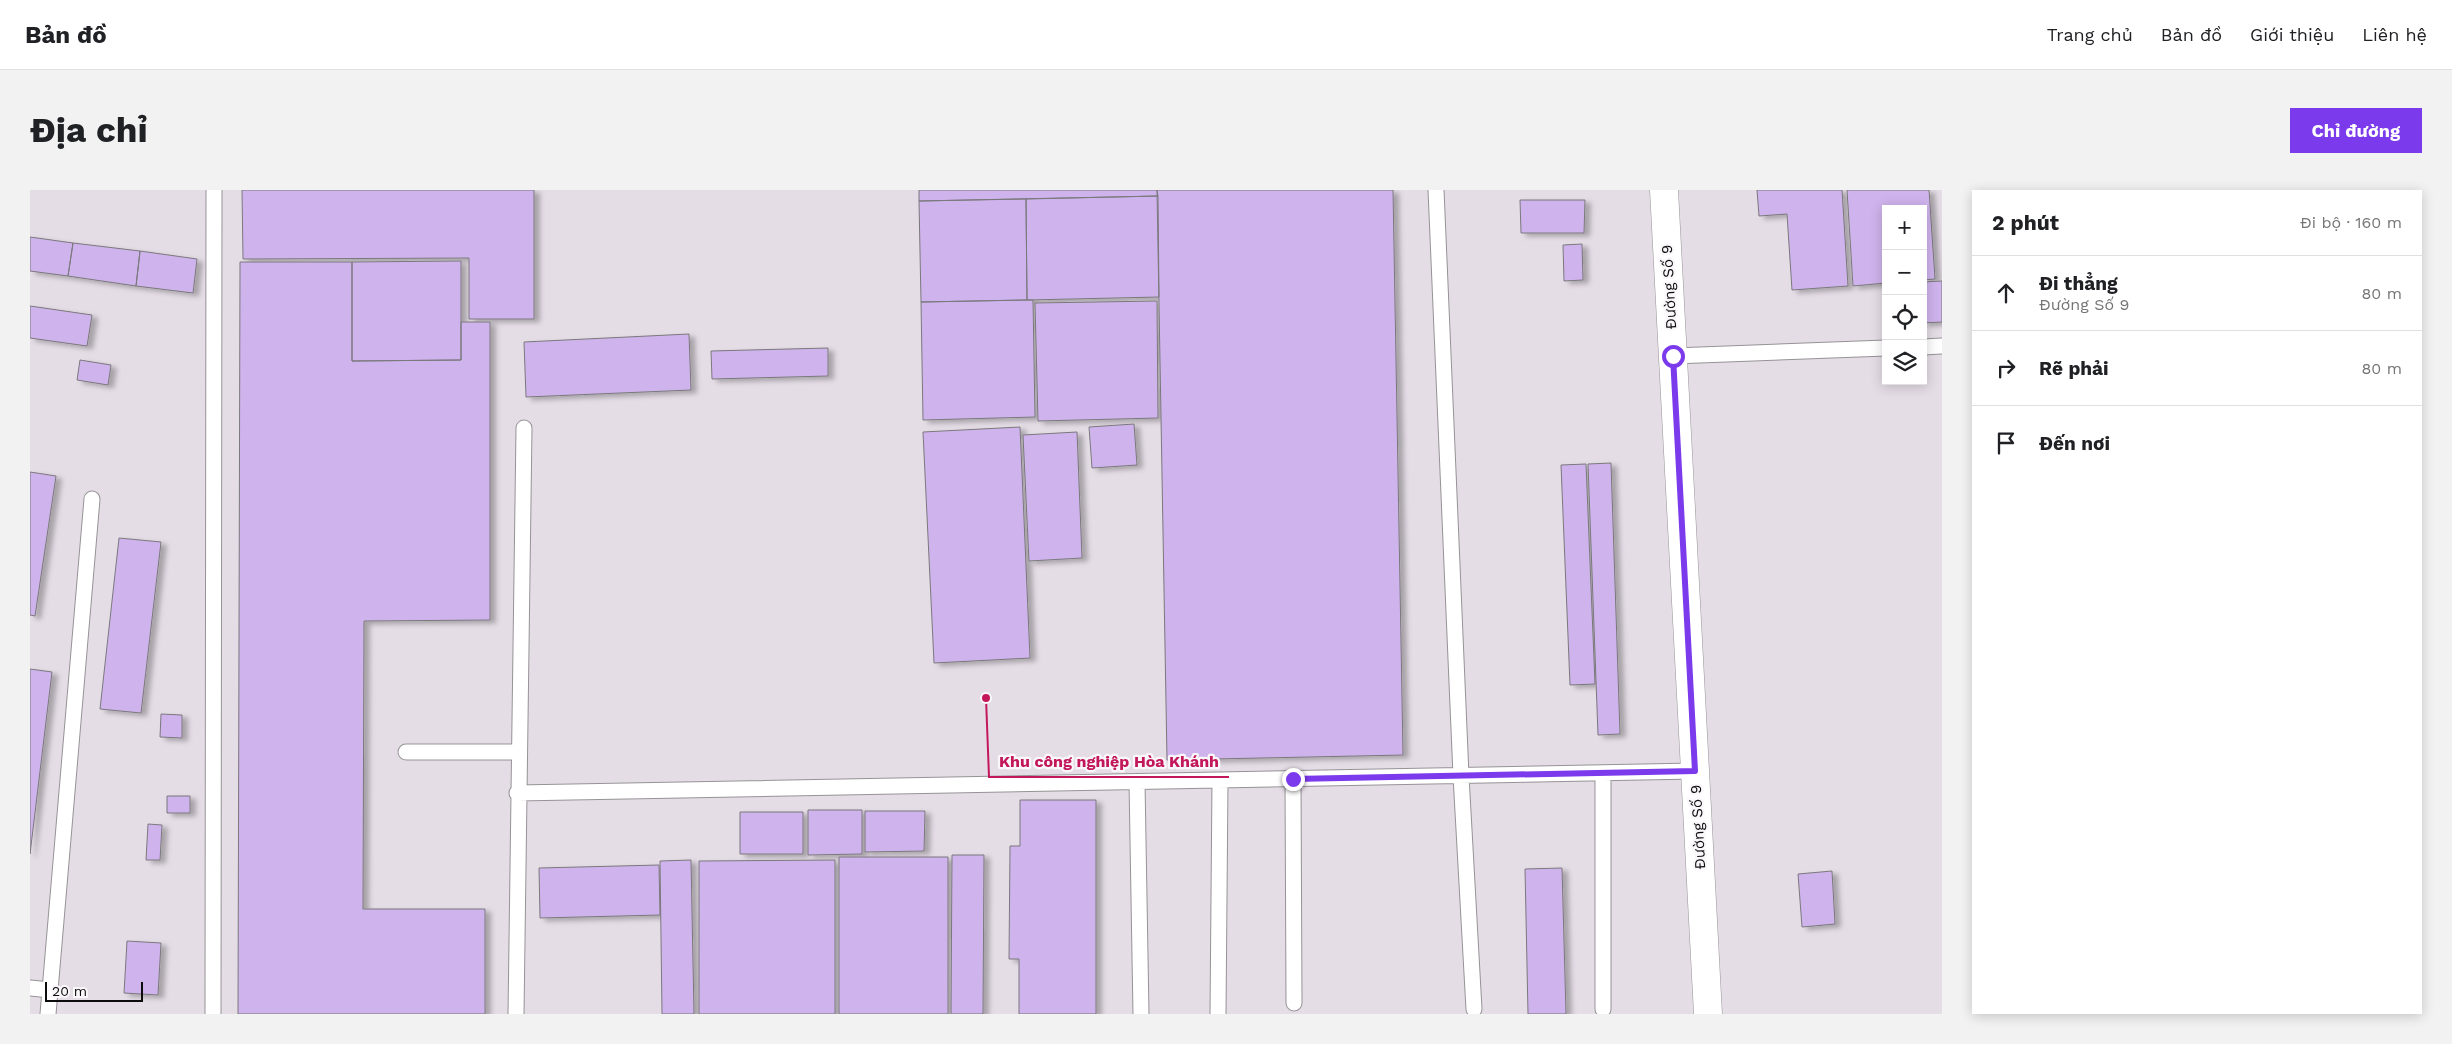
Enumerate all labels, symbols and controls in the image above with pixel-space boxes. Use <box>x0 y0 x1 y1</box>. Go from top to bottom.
text: Bản đồ <box>25 21 107 49</box>
text: Trang chủ <box>2047 24 2133 45</box>
text: Bản đồ <box>2161 24 2222 45</box>
text: Giới thiệu <box>2250 24 2334 45</box>
text: Liên hệ <box>2362 24 2427 45</box>
button: Chỉ đường <box>2290 108 2422 153</box>
text: Địa chỉ <box>30 109 148 151</box>
map controls <box>1882 205 1927 385</box>
button: + <box>1882 205 1927 250</box>
text: 2 phút <box>1992 210 2059 235</box>
text: Đi bộ · 160 m <box>2300 213 2402 232</box>
street label: Đường Số 9 <box>1658 244 1680 330</box>
button: − <box>1882 250 1927 295</box>
text: Đi thẳng <box>2039 272 2118 295</box>
icon: ahead <box>1992 279 2020 307</box>
text: 80 m <box>2361 284 2402 303</box>
button: locate <box>1882 295 1927 340</box>
text: Đường Số 9 <box>2039 295 2129 314</box>
button: layers <box>1882 340 1927 385</box>
route start <box>1662 345 1685 368</box>
icon: right <box>1992 354 2020 382</box>
text: Rẽ phải <box>2039 357 2109 380</box>
text: 80 m <box>2361 359 2402 378</box>
icon: arrive <box>1992 429 2020 457</box>
text: Đến nơi <box>2039 432 2110 455</box>
callout: Khu công nghiệp Hòa Khánh <box>989 746 1229 777</box>
text: Khu công nghiệp Hòa Khánh <box>999 752 1219 771</box>
route end <box>1282 768 1305 791</box>
street label: Đường Số 9 <box>1687 784 1709 870</box>
scale bar <box>45 979 142 1002</box>
text: 20 m <box>52 983 87 999</box>

